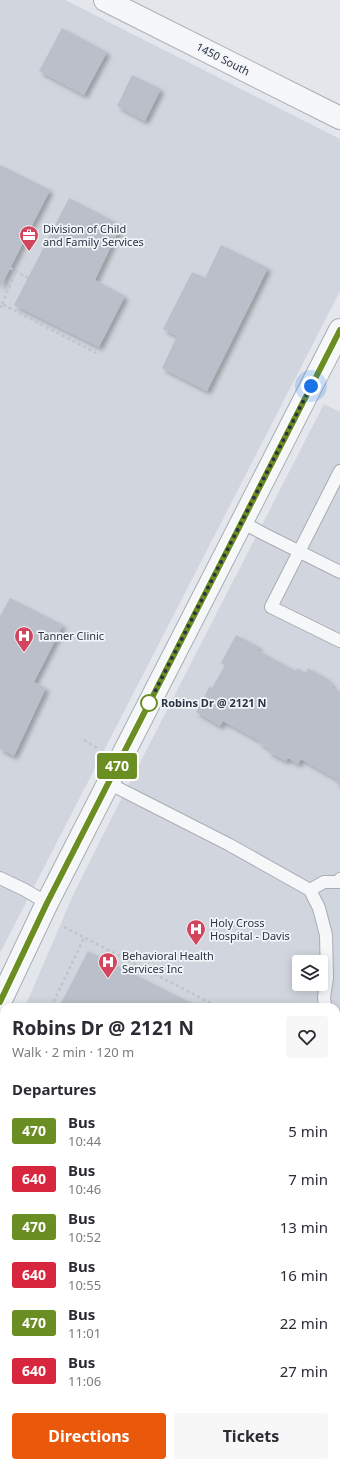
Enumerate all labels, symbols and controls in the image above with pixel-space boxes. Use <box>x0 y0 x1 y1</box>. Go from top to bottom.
street label: 1450 South <box>194 39 253 78</box>
place label: Division of Child and Family Services <box>43 221 144 249</box>
office icon: Division of Child and Family Services <box>18 224 40 252</box>
your location <box>301 376 321 396</box>
hospital icon: Tanner Clinic <box>13 625 35 653</box>
place label: Tanner Clinic <box>38 628 104 643</box>
marker: Robins Dr @ 2121 N <box>140 694 158 712</box>
place label: Robins Dr @ 2121 N <box>161 695 266 710</box>
line badge: 470 <box>94 753 140 779</box>
text: 470 <box>105 756 129 775</box>
place label: Holy Cross Hospital - Davis <box>210 915 290 943</box>
hospital icon: Holy Cross Hospital - Davis <box>185 918 207 946</box>
place label: Behavioral Health Services Inc <box>122 948 214 976</box>
hospital icon: Behavioral Health Services Inc <box>97 951 119 979</box>
map controls <box>292 955 328 991</box>
button: layers <box>292 955 328 991</box>
text: Robins Dr @ 2121 N <box>12 1015 194 1041</box>
button: heart <box>286 1016 328 1058</box>
text: Walk · 2 min · 120 m <box>12 1043 134 1061</box>
text: Departures <box>12 1079 96 1099</box>
text: Bus <box>68 1112 95 1132</box>
text: 470 <box>22 1121 46 1140</box>
text: 5 min <box>288 1121 328 1141</box>
text: 10:44 <box>68 1132 101 1150</box>
text: Bus <box>68 1160 95 1180</box>
text: 640 <box>22 1169 46 1188</box>
text: 7 min <box>288 1169 328 1189</box>
text: 10:46 <box>68 1180 101 1198</box>
text: Bus <box>68 1208 95 1228</box>
text: 470 <box>22 1217 46 1236</box>
text: 13 min <box>280 1217 328 1237</box>
text: 10:52 <box>68 1228 101 1246</box>
text: Bus <box>68 1256 95 1276</box>
text: 640 <box>22 1265 46 1284</box>
text: 16 min <box>280 1265 328 1285</box>
text: 10:55 <box>68 1276 101 1294</box>
text: Bus <box>68 1304 95 1324</box>
text: 470 <box>22 1313 46 1332</box>
text: 22 min <box>280 1313 328 1333</box>
text: 11:01 <box>68 1324 101 1342</box>
text: Bus <box>68 1352 95 1372</box>
text: 640 <box>22 1361 46 1380</box>
text: 27 min <box>280 1361 328 1381</box>
text: 11:06 <box>68 1372 101 1390</box>
button: Directions <box>12 1413 166 1459</box>
button: Tickets <box>174 1413 328 1459</box>

